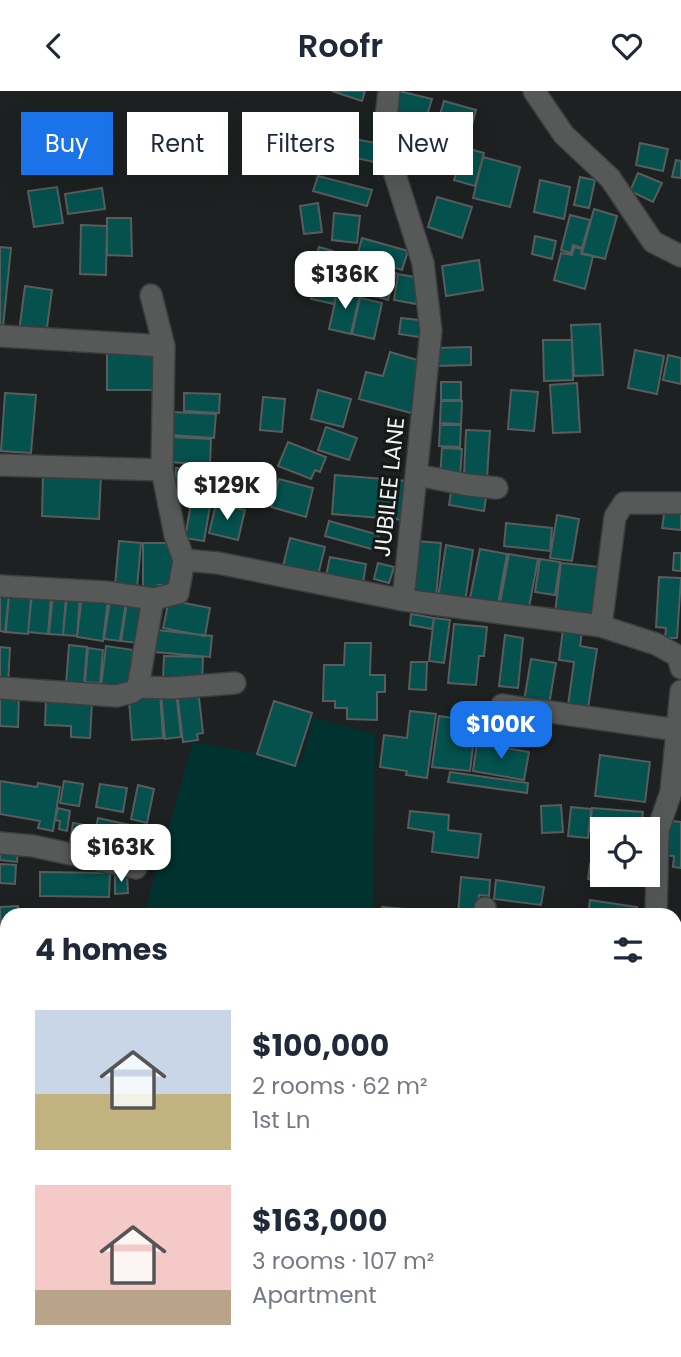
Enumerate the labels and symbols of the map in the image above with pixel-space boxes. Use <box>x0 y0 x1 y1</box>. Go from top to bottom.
pin: $136K <box>296 251 394 311</box>
street label: JUBILEE LANE <box>366 415 412 559</box>
pin: $129K <box>178 463 276 522</box>
pin: $100K <box>452 701 550 761</box>
pin: $163K <box>72 825 170 884</box>

